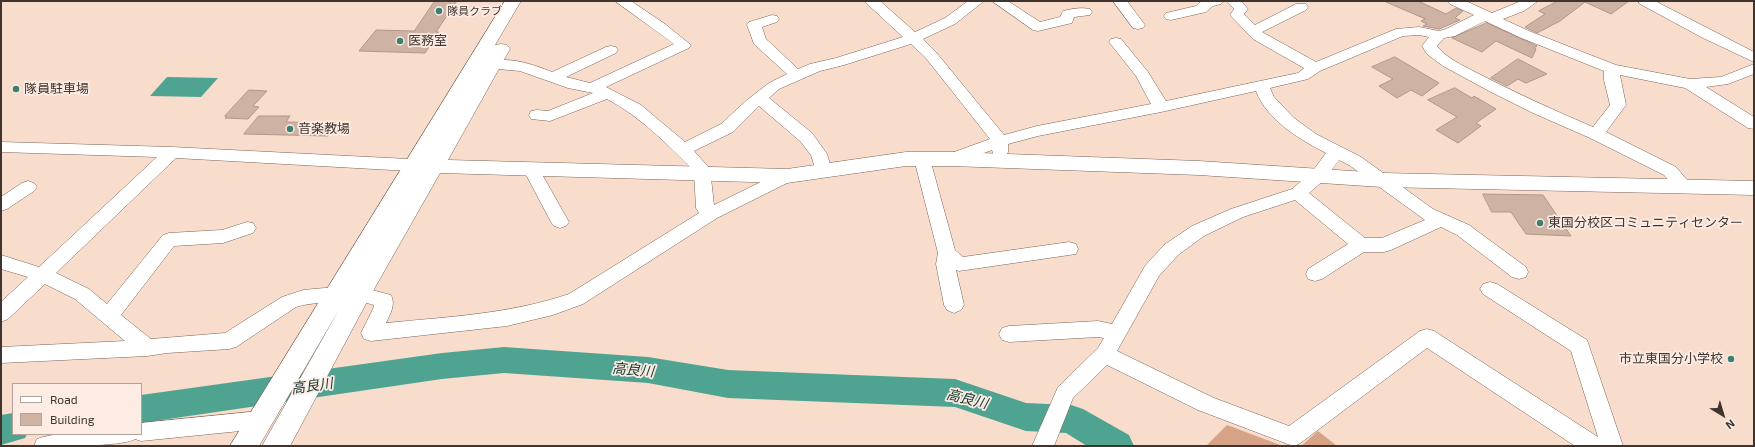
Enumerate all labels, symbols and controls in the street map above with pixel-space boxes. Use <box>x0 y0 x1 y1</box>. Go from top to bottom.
place label: 隊員クラブ <box>447 4 502 18</box>
marker: 隊員クラブ <box>434 6 444 16</box>
place label: 医務室 <box>408 33 447 49</box>
marker: 医務室 <box>395 36 405 46</box>
place label: 隊員駐車場 <box>24 81 89 97</box>
marker: 隊員駐車場 <box>11 84 21 94</box>
place label: 音楽教場 <box>298 121 350 137</box>
marker: 音楽教場 <box>285 124 295 134</box>
place label: 東国分校区コミュニティセンター <box>1548 215 1743 231</box>
marker: 東国分校区コミュニティセンター <box>1535 218 1545 228</box>
place label: 市立東国分小学校 <box>1619 351 1723 367</box>
marker: 市立東国分小学校 <box>1726 354 1736 364</box>
water label: 高良川 <box>611 360 655 380</box>
water label: 高良川 <box>290 375 334 397</box>
legend <box>12 383 142 435</box>
water label: 高良川 <box>945 386 989 412</box>
text: Road <box>50 392 78 406</box>
north arrow <box>1703 395 1743 435</box>
text: Building <box>50 412 94 426</box>
text: N <box>1724 417 1738 432</box>

